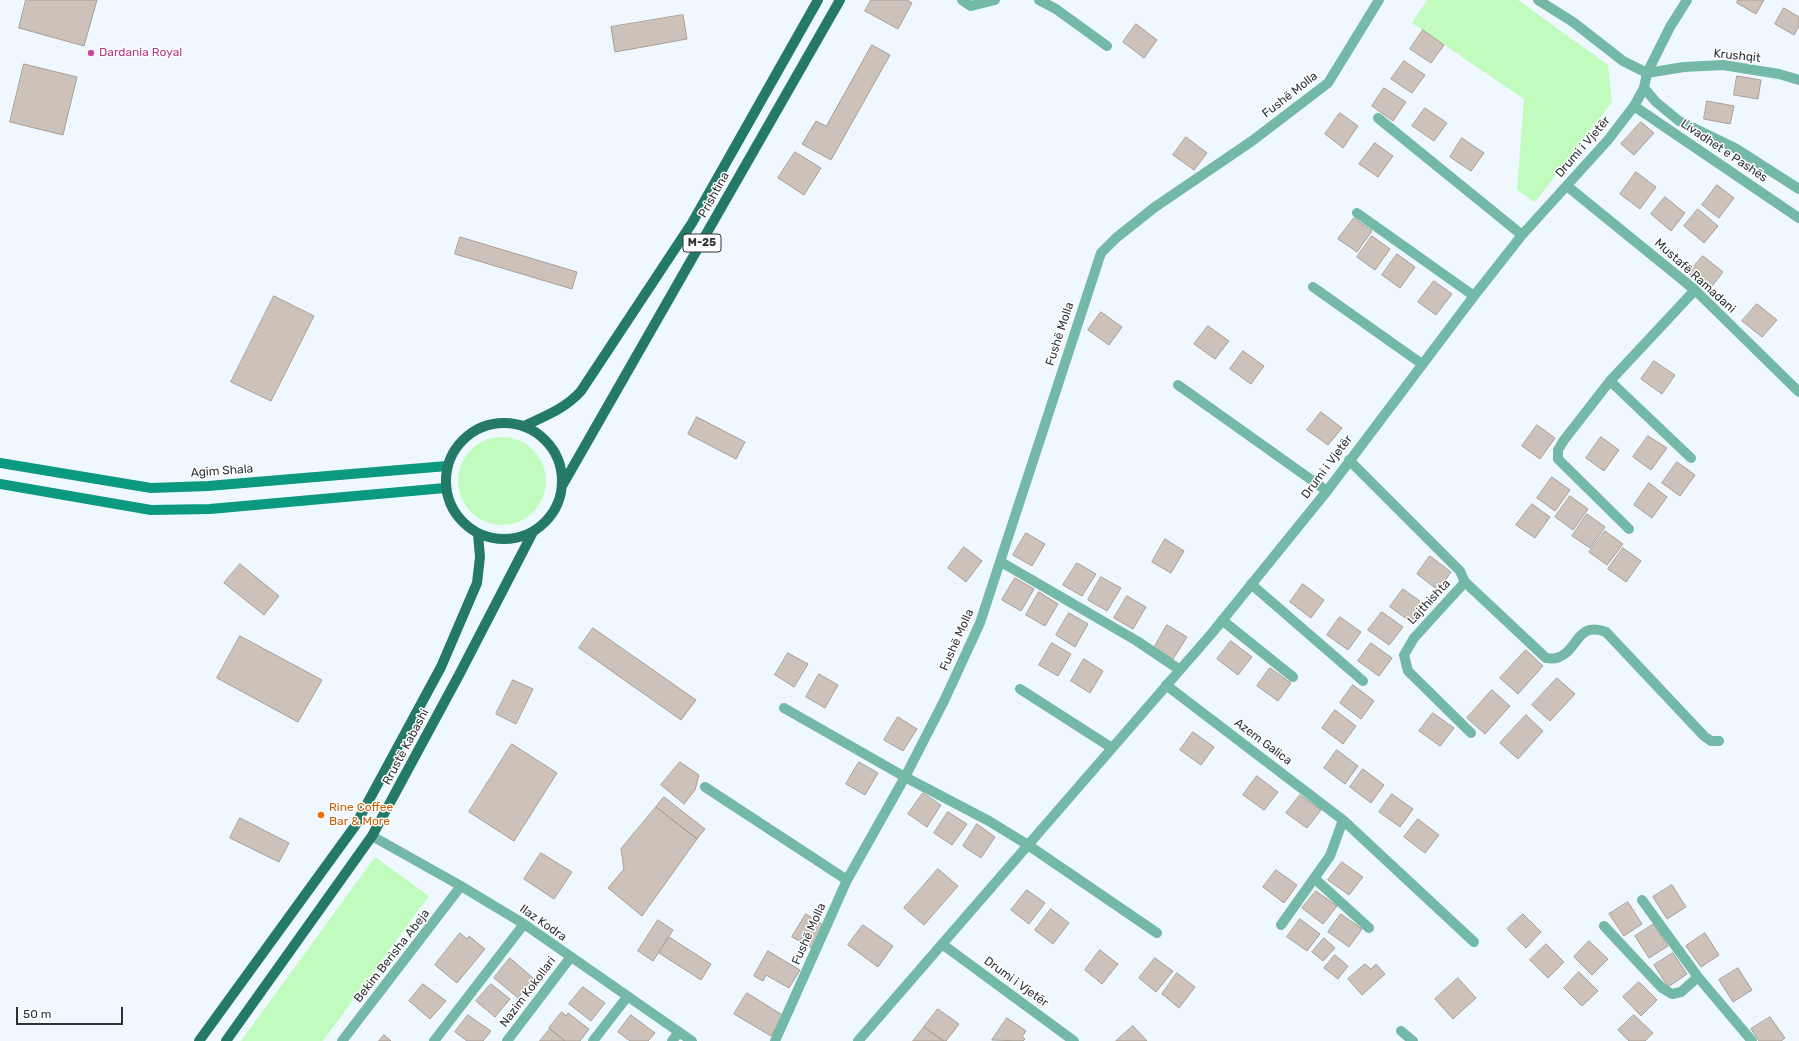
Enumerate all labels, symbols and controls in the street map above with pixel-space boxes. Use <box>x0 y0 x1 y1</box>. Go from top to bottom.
place label: Dardania Royal <box>99 46 182 60</box>
street label: Krushqit <box>1713 46 1761 66</box>
marker: Dardania Royal <box>86 48 96 58</box>
street label: Fushë Molla <box>1260 69 1320 121</box>
street label: Drumi i Vjetër <box>1553 114 1613 180</box>
street label: Livadhet e Pashës <box>1678 117 1770 185</box>
street label: Prishtina <box>696 170 732 220</box>
road number: M-25 <box>683 234 721 252</box>
street label: Mustafë Ramadani <box>1652 236 1738 316</box>
street label: Fushë Molla <box>1043 300 1077 368</box>
street label: Drumi i Vjetër <box>1298 432 1356 502</box>
street label: Agim Shala <box>190 462 254 480</box>
street label: Lajthishta <box>1405 577 1453 627</box>
street label: Fushë Molla <box>937 607 977 673</box>
street label: Rrustë Kabashi <box>380 707 432 787</box>
street label: Azem Galica <box>1231 716 1295 768</box>
place label: Rine Coffee Bar & More <box>329 801 393 829</box>
marker: Rine Coffee Bar & More <box>316 810 326 820</box>
street label: Fushë Molla <box>789 901 829 967</box>
street label: Ilaz Kodra <box>517 902 569 944</box>
street label: Bekim Berisha Abeja <box>351 907 433 1005</box>
street label: Nazim Kokollari <box>497 954 559 1030</box>
street label: Drumi i Vjetër <box>981 954 1051 1010</box>
scale bar <box>18 999 125 1025</box>
text: 50 m <box>23 1007 51 1021</box>

